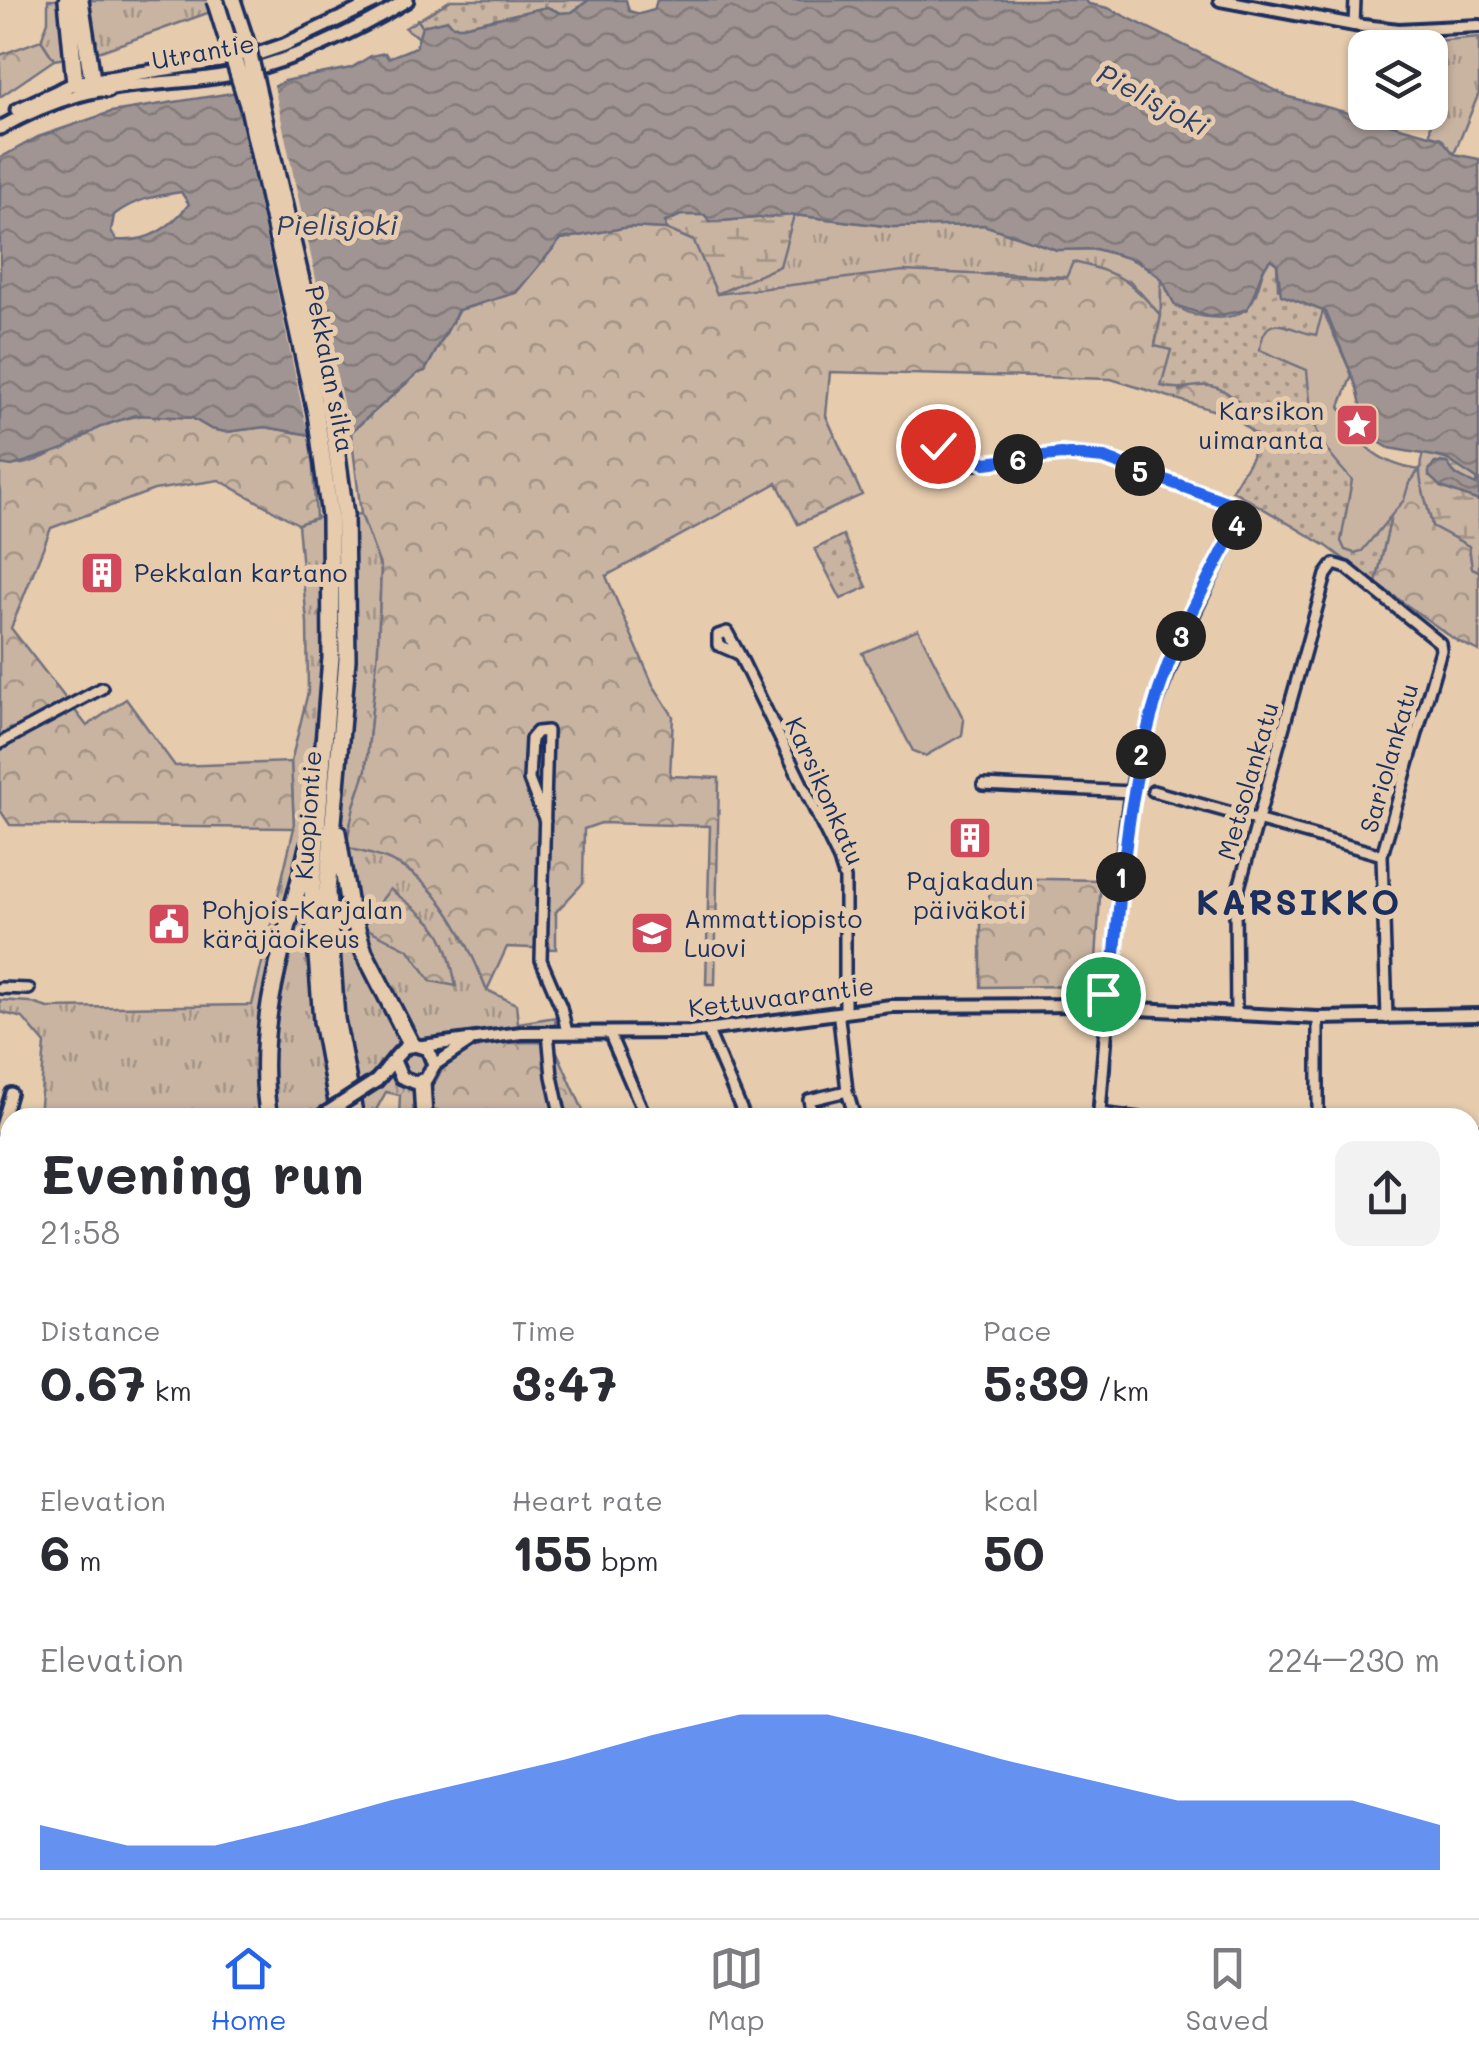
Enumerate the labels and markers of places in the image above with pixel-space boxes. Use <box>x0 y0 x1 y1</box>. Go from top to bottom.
place label: Karsikon uimaranta <box>1199 394 1324 455</box>
place icon: Karsikon uimaranta <box>1334 402 1380 448</box>
pin <box>896 404 981 489</box>
pin: 6 <box>993 434 1043 484</box>
pin: 5 <box>1115 446 1165 496</box>
pin: 4 <box>1212 500 1262 550</box>
building icon: Pekkalan kartano <box>79 550 125 596</box>
place label: Pekkalan kartano <box>134 556 347 588</box>
pin: 3 <box>1156 611 1206 661</box>
pin: 2 <box>1116 729 1166 779</box>
building icon: Pajakadun päiväkoti <box>947 815 993 861</box>
pin: 1 <box>1096 852 1146 902</box>
place label: Pajakadun päiväkoti <box>906 864 1034 925</box>
place label: Pohjois-Karjalan käräjäoikeus <box>202 893 403 954</box>
public building icon: Pohjois-Karjalan käräjäoikeus <box>146 901 192 947</box>
place label: Ammattiopisto Luovi <box>684 902 862 963</box>
school or university icon: Ammattiopisto Luovi <box>629 910 675 956</box>
pin <box>1061 952 1146 1037</box>

